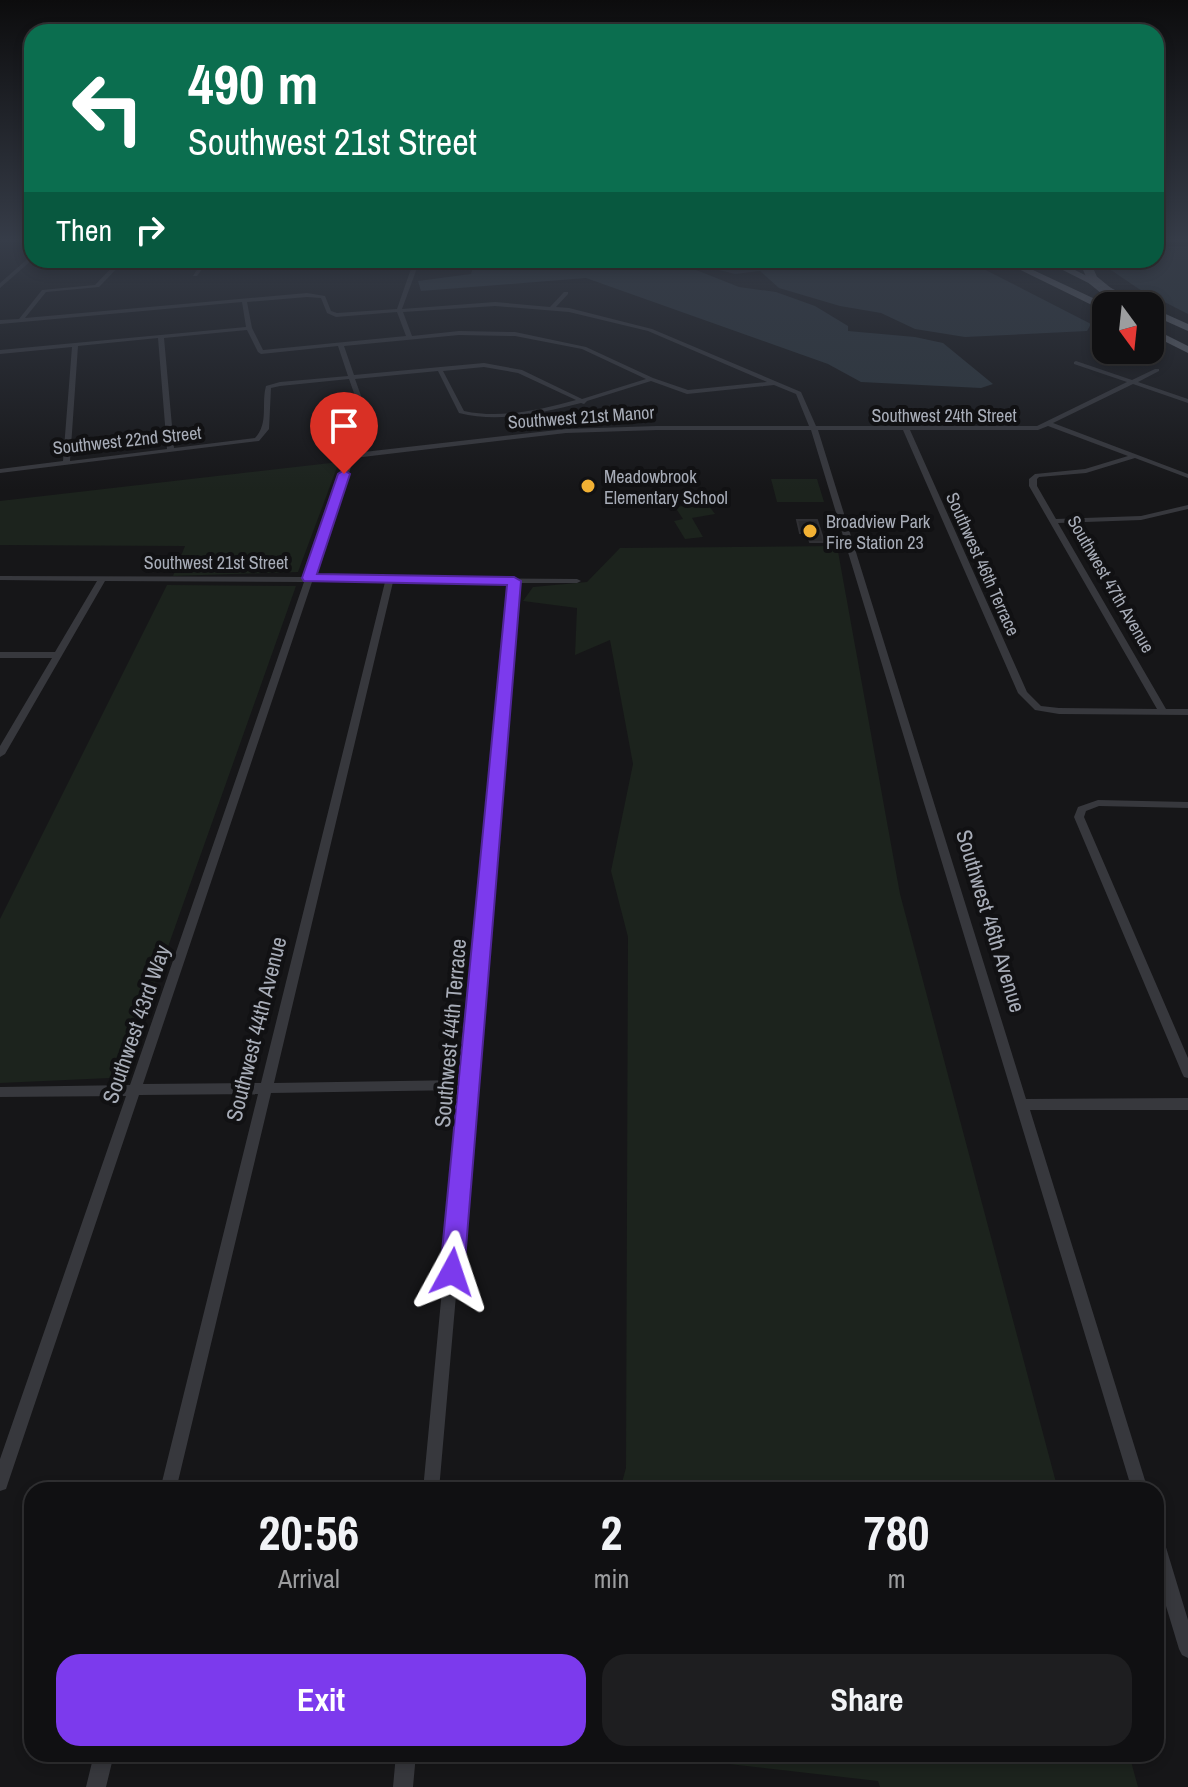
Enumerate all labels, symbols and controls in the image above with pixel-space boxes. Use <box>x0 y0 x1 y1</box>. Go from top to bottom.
text: 490 m <box>188 46 318 121</box>
icon: left <box>56 56 160 160</box>
text: Southwest 21st Street <box>188 118 477 166</box>
icon: right <box>128 208 172 252</box>
text: Then <box>56 210 112 250</box>
north arrow <box>1092 292 1164 364</box>
map controls <box>1092 292 1164 364</box>
pin <box>310 392 378 474</box>
street label: Southwest 21st Manor <box>507 399 655 435</box>
street label: Southwest 24th Street <box>871 403 1017 428</box>
icon: arrive <box>322 404 366 448</box>
street label: Southwest 22nd Street <box>51 420 203 460</box>
place label: Meadowbrook Elementary School <box>604 464 728 510</box>
marker: Meadowbrook Elementary School <box>579 477 597 495</box>
street label: Southwest 46th Terrace <box>940 488 1026 640</box>
place label: Broadview Park Fire Station 23 <box>826 509 931 555</box>
street label: Southwest 47th Avenue <box>1061 511 1161 657</box>
marker: Broadview Park Fire Station 23 <box>801 522 819 540</box>
street label: Southwest 21st Street <box>144 550 288 575</box>
street label: Southwest 46th Avenue <box>949 826 1033 1016</box>
street label: Southwest 44th Avenue <box>219 934 293 1124</box>
street label: Southwest 44th Terrace <box>427 937 473 1129</box>
street label: Southwest 43rd Way <box>95 941 177 1107</box>
position arrow <box>410 1230 494 1314</box>
text: 20:56 <box>259 1500 359 1565</box>
text: 2 <box>601 1500 622 1565</box>
text: 780 <box>864 1500 929 1565</box>
text: Arrival <box>278 1561 340 1596</box>
text: min <box>594 1561 629 1596</box>
text: m <box>888 1561 906 1596</box>
button: Exit <box>56 1654 586 1746</box>
button: Share <box>602 1654 1132 1746</box>

